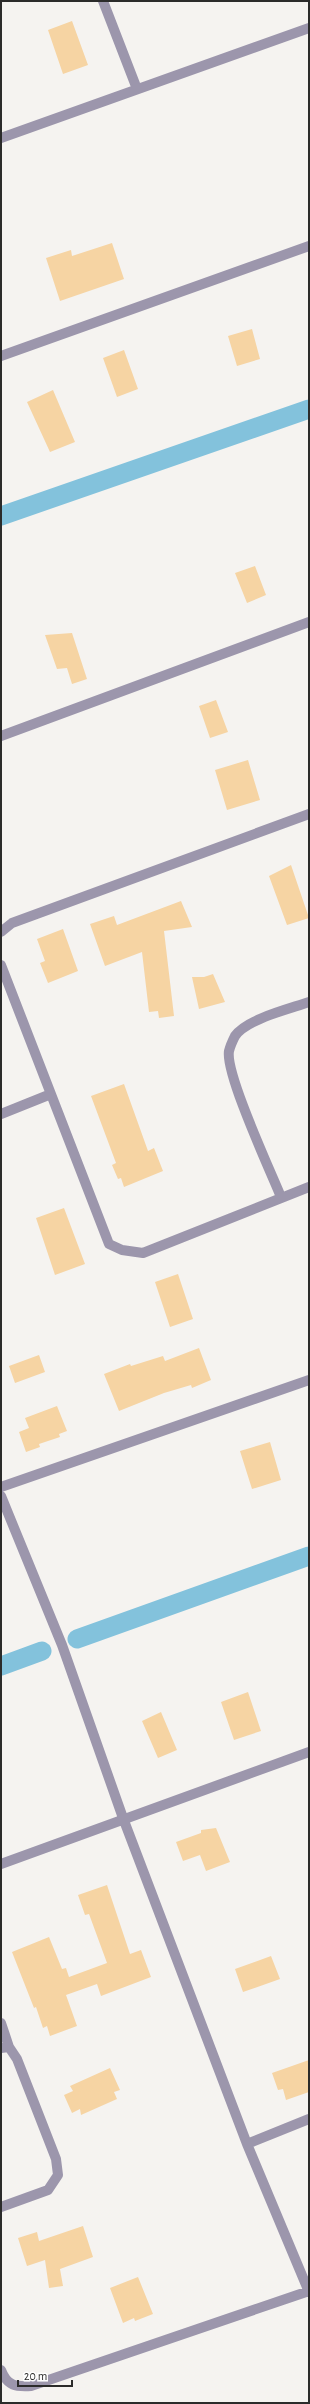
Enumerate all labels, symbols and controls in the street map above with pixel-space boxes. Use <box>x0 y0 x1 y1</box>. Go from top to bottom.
scale bar <box>18 2362 72 2388</box>
text: 20 m <box>24 2370 47 2382</box>

